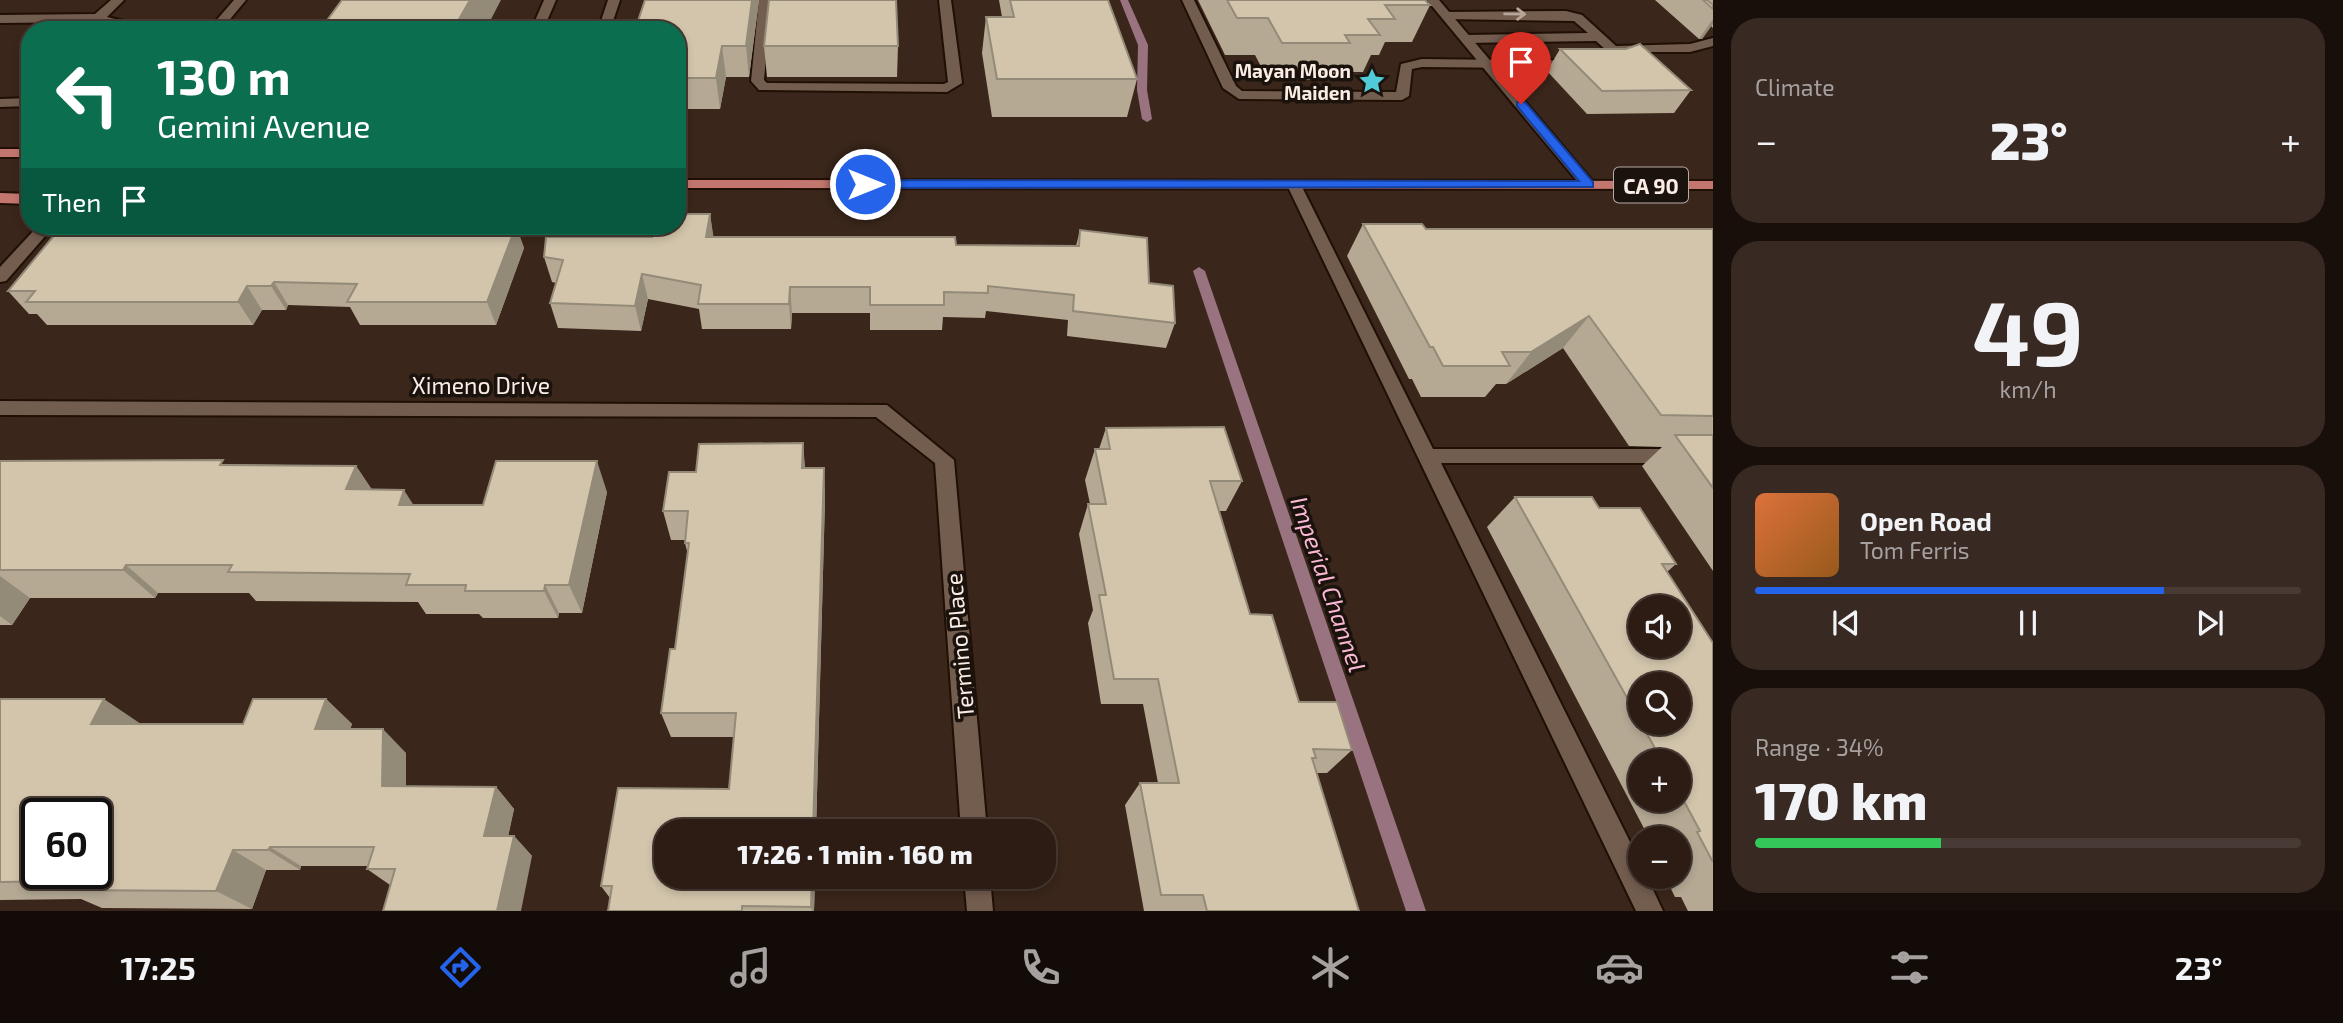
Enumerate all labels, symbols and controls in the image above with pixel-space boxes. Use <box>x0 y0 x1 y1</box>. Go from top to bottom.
one-way arrow <box>1503 7 1526 21</box>
pin <box>1491 32 1551 104</box>
icon: arrive <box>1502 43 1540 81</box>
text: 130 m <box>157 46 291 105</box>
icon: left <box>42 49 133 140</box>
place label: Mayan Moon Maiden <box>1235 59 1351 104</box>
place icon: Mayan Moon Maiden <box>1357 66 1387 96</box>
text: Climate <box>1755 73 1835 101</box>
text: Gemini Avenue <box>157 106 370 144</box>
text: 23° <box>1990 108 2068 170</box>
text: − <box>1755 117 1777 163</box>
text: + <box>2280 117 2301 163</box>
position arrow <box>828 147 902 221</box>
road number: CA 90 <box>1614 168 1688 202</box>
icon: arrive <box>115 182 153 220</box>
text: Then <box>42 186 101 217</box>
text: 49 <box>1972 275 2084 384</box>
street label: Ximeno Drive <box>412 371 550 399</box>
text: km/h <box>1999 375 2057 403</box>
water label: Imperial Channel <box>1285 492 1373 676</box>
text: Open Road <box>1860 505 1992 536</box>
text: Tom Ferris <box>1860 536 1969 564</box>
street label: Termino Place <box>939 572 979 720</box>
map controls <box>1628 595 1691 889</box>
button: sound <box>1628 595 1691 658</box>
icon: previous <box>1827 604 1865 642</box>
icon: pause <box>2009 604 2047 642</box>
icon: next <box>2191 604 2229 642</box>
button: search <box>1628 672 1691 735</box>
text: Range · 34% <box>1755 733 1883 761</box>
button: + <box>1628 749 1691 812</box>
text: 170 km <box>1755 768 1927 830</box>
speed limit sign: 60 <box>21 798 112 889</box>
button: − <box>1628 826 1691 889</box>
text: 17:26 · 1 min · 160 m <box>737 838 973 869</box>
icon: directions <box>436 943 485 992</box>
icon: music <box>726 943 775 992</box>
icon: phone <box>1016 943 1065 992</box>
icon: climate <box>1306 943 1355 992</box>
icon: car <box>1595 943 1644 992</box>
icon: filters <box>1885 943 1934 992</box>
text: 17:25 <box>120 948 196 986</box>
text: 23° <box>2175 948 2223 986</box>

